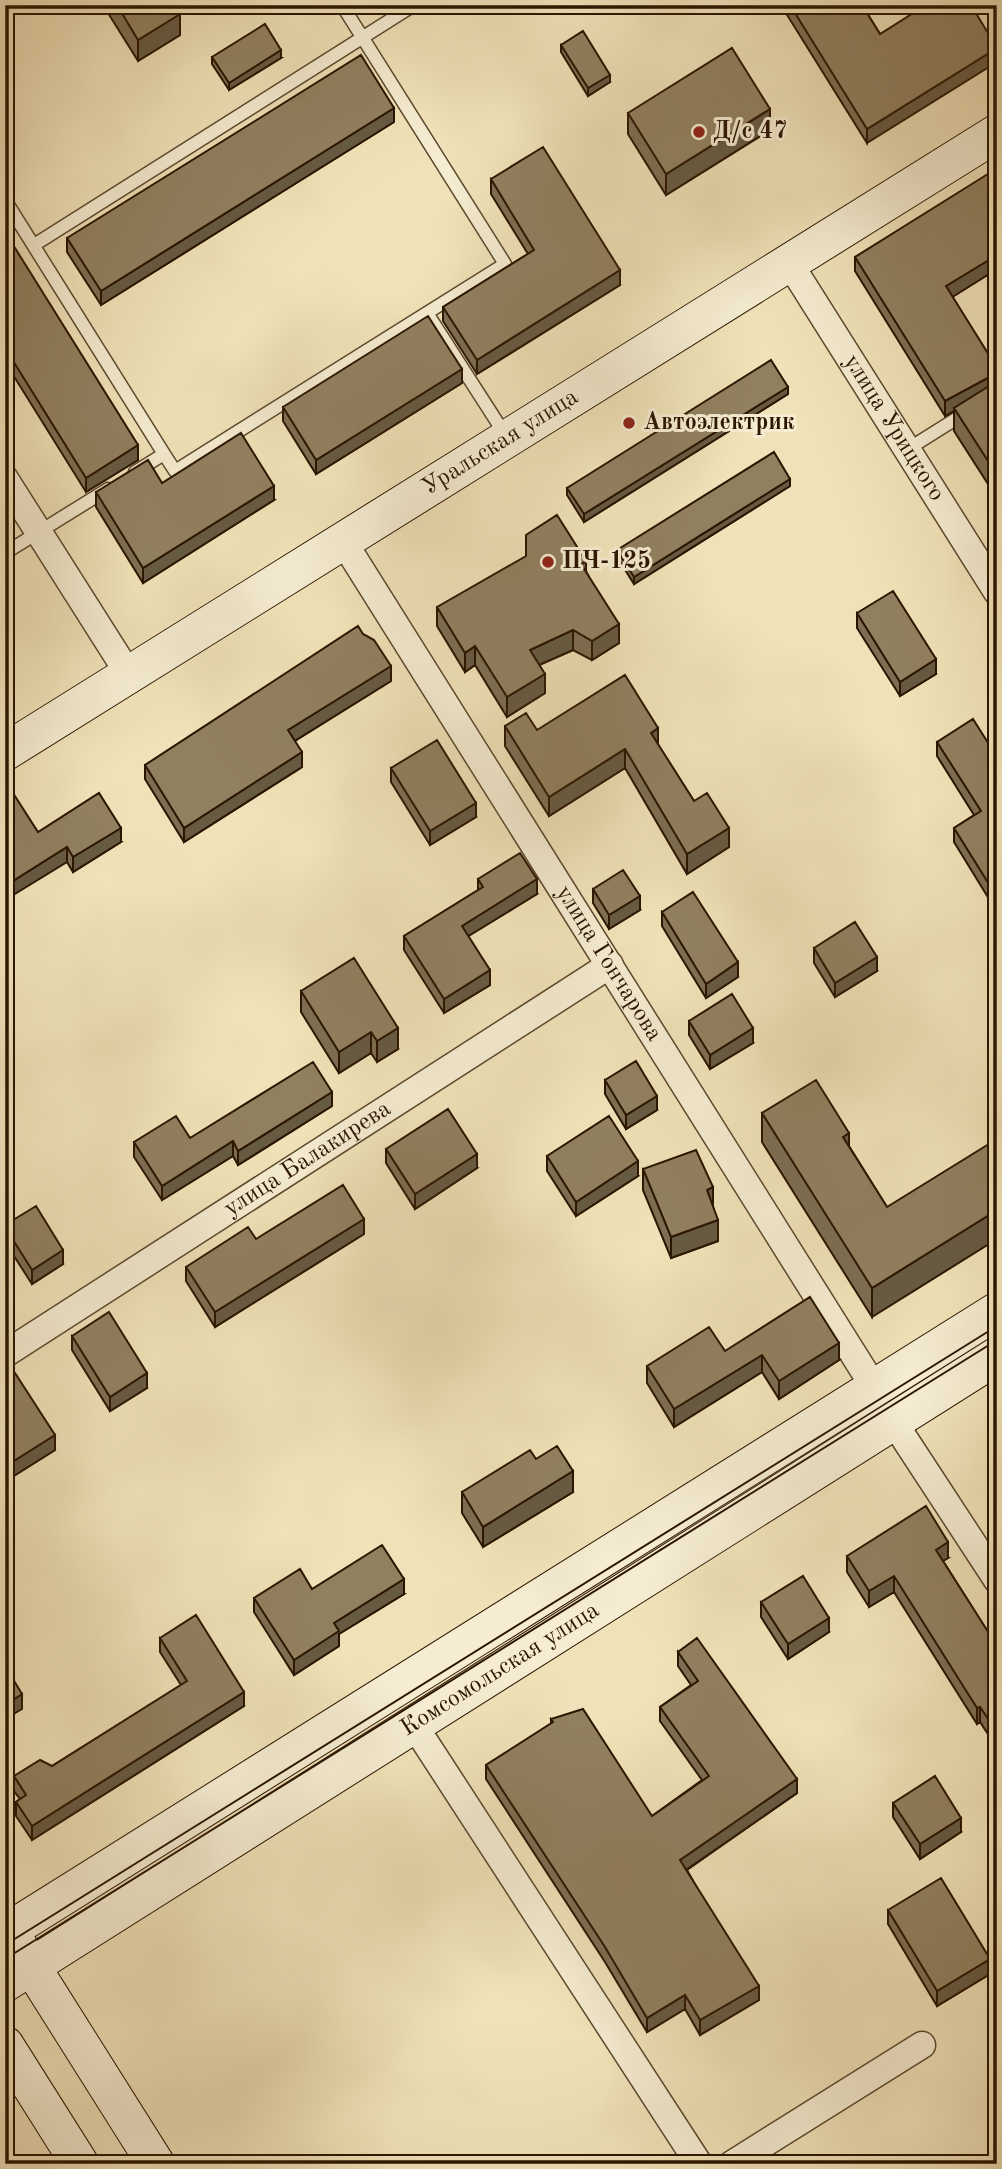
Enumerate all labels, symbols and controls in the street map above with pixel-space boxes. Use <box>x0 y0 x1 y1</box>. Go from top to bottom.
place label: Д/с 47 <box>713 120 787 144</box>
marker: Д/с 47 <box>691 124 707 140</box>
street label: улица Урицкого <box>839 351 949 506</box>
street label: Уральская улица <box>418 385 583 500</box>
place label: Автоэлектрик <box>643 411 795 435</box>
marker: Автоэлектрик <box>621 415 637 431</box>
place label: ПЧ-125 <box>562 549 651 574</box>
marker: ПЧ-125 <box>540 554 556 570</box>
street label: улица Гончарова <box>551 882 666 1046</box>
street label: улица Балакирева <box>220 1097 396 1222</box>
street label: Комсомольская улица <box>397 1598 604 1741</box>

